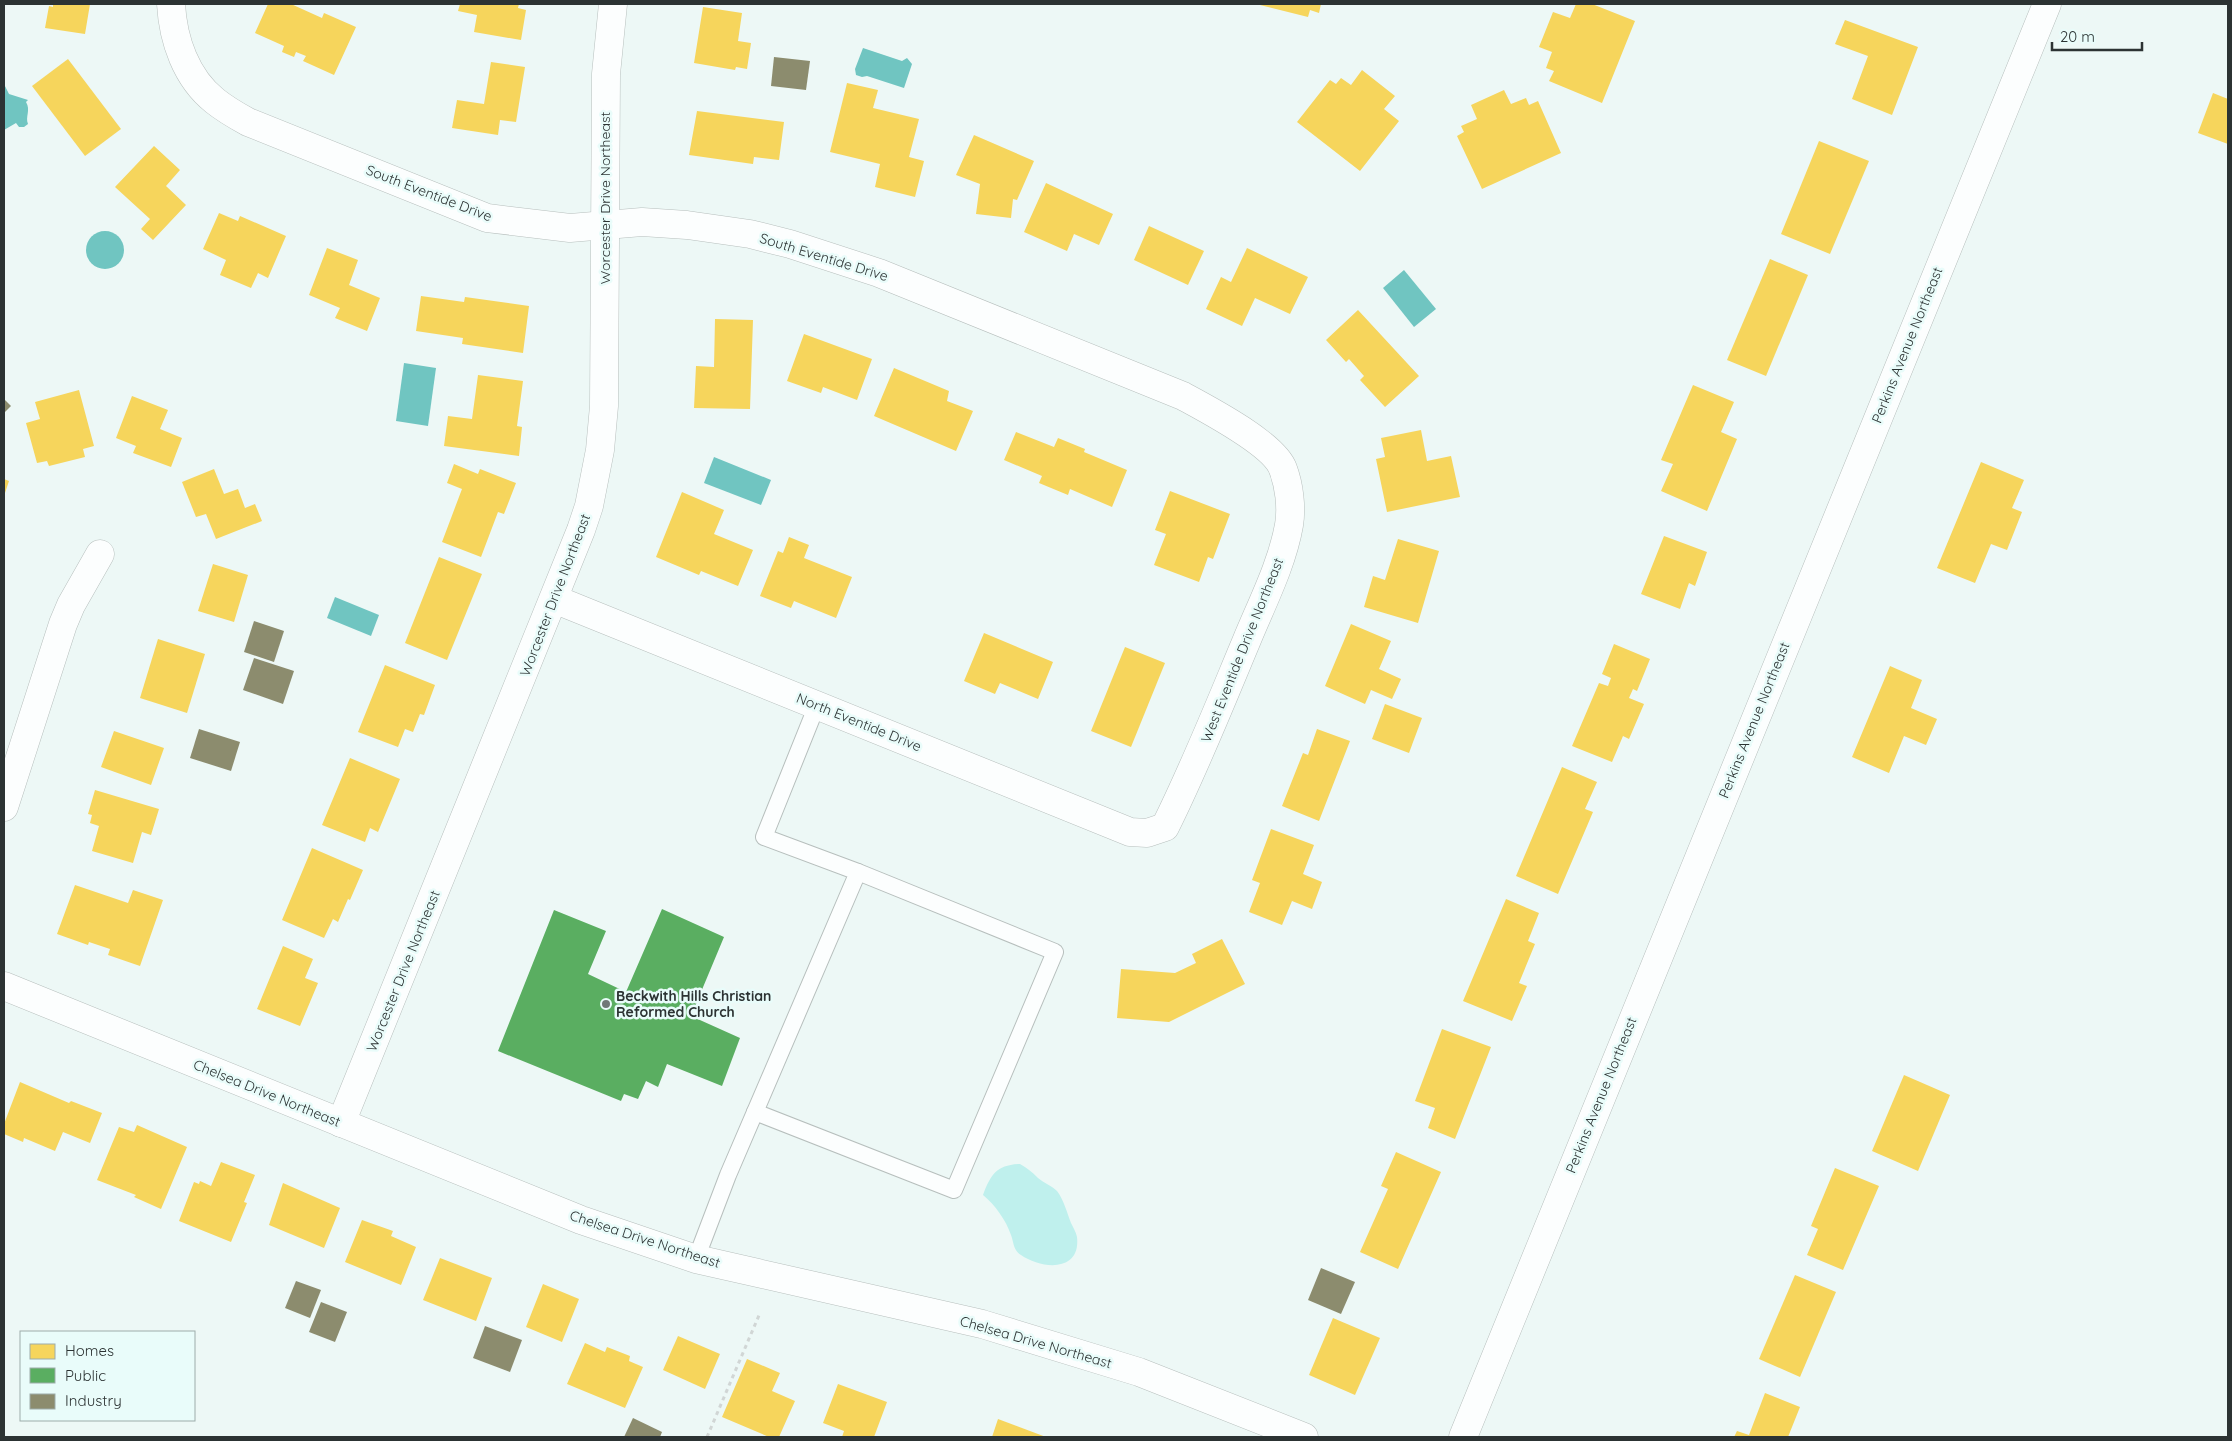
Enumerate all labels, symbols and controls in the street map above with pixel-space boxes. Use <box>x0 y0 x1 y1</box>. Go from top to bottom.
scale bar <box>2052 20 2142 52</box>
text: 20 m <box>2060 27 2095 46</box>
street label: Worcester Drive Northeast <box>596 112 614 284</box>
street label: South Eventide Drive <box>363 161 495 225</box>
street label: South Eventide Drive <box>758 229 891 285</box>
street label: Perkins Avenue Northeast <box>1867 264 1947 426</box>
street label: Worcester Drive Northeast <box>516 511 594 679</box>
street label: West Eventide Drive Northeast <box>1197 555 1287 745</box>
street label: Perkins Avenue Northeast <box>1714 639 1794 801</box>
street label: North Eventide Drive <box>794 689 924 755</box>
street label: Worcester Drive Northeast <box>362 887 444 1054</box>
place label: Beckwith Hills Christian Reformed Church <box>616 987 771 1021</box>
marker: Beckwith Hills Christian Reformed Church <box>600 998 612 1010</box>
street label: Perkins Avenue Northeast <box>1561 1014 1641 1176</box>
street label: Chelsea Drive Northeast <box>191 1055 343 1131</box>
street label: Chelsea Drive Northeast <box>568 1206 723 1272</box>
street label: Chelsea Drive Northeast <box>958 1312 1114 1372</box>
legend <box>20 1331 195 1421</box>
text: Homes <box>65 1341 114 1360</box>
text: Public <box>65 1366 106 1385</box>
text: Industry <box>65 1391 122 1410</box>

